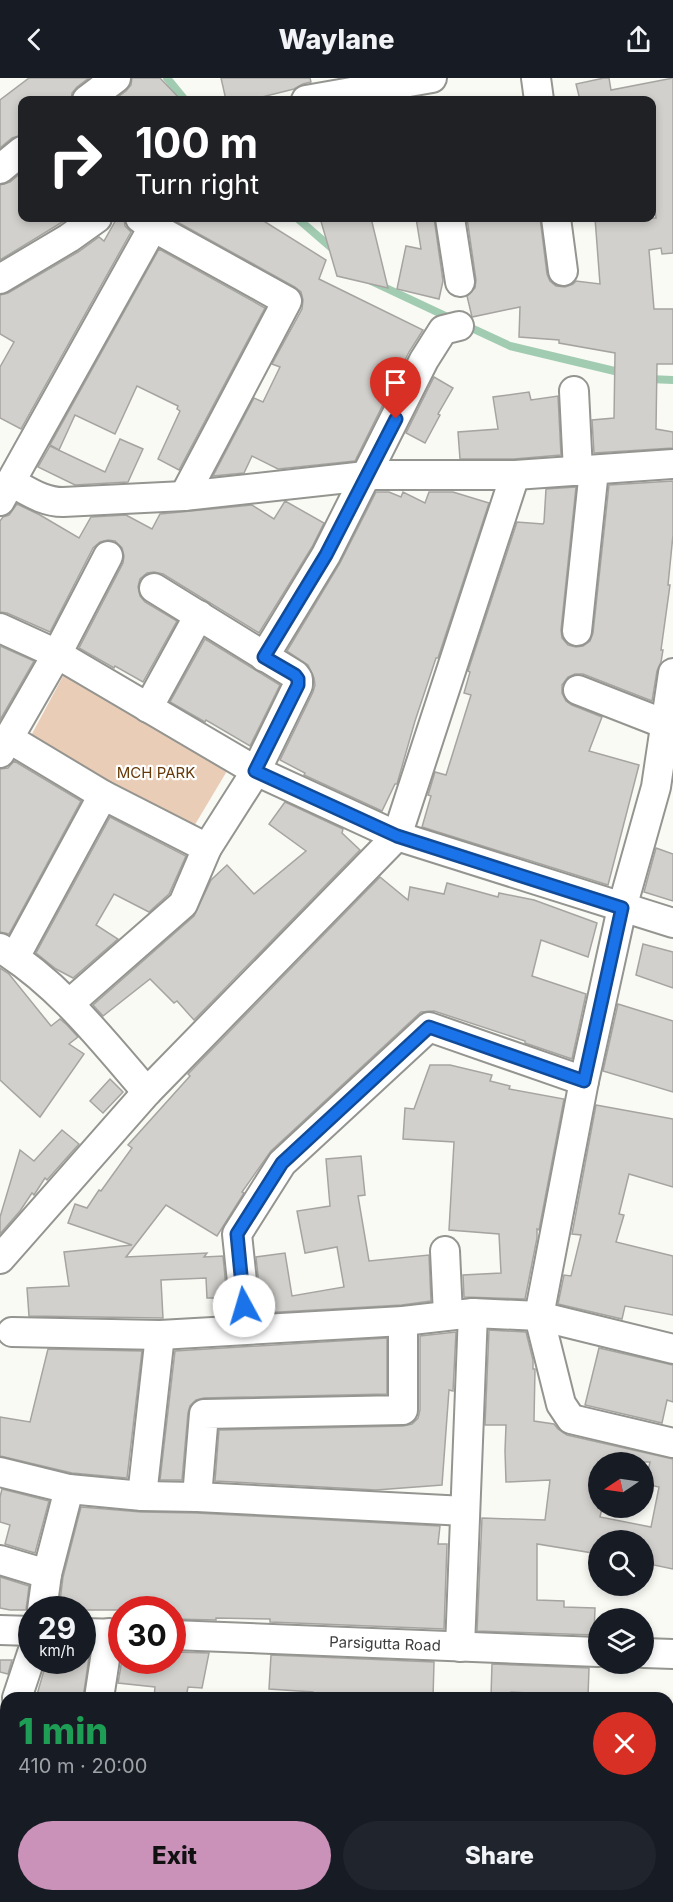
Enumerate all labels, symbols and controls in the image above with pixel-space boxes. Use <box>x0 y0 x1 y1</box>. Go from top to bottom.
icon: back <box>18 23 51 56</box>
text: Waylane <box>279 23 394 56</box>
icon: share <box>622 23 655 56</box>
text: 100 m <box>135 117 258 168</box>
icon: right <box>36 120 114 198</box>
text: Turn right <box>135 168 259 201</box>
pin <box>370 357 421 419</box>
icon: arrive <box>379 366 412 399</box>
park label: MCH PARK <box>117 763 195 782</box>
position arrow <box>212 1274 276 1338</box>
north arrow <box>588 1452 654 1518</box>
map controls <box>588 1452 654 1674</box>
button: search <box>588 1530 654 1596</box>
speed limit sign: 30 <box>108 1596 186 1674</box>
button: layers <box>588 1608 654 1674</box>
text: 29 <box>38 1610 76 1646</box>
street label: Parsigutta Road <box>329 1632 441 1655</box>
text: km/h <box>39 1641 75 1660</box>
text: 1 min <box>18 1709 108 1753</box>
button: close <box>593 1712 656 1775</box>
text: 410 m · 20:00 <box>18 1754 147 1778</box>
button: Exit <box>18 1821 331 1890</box>
button: Share <box>343 1821 656 1890</box>

